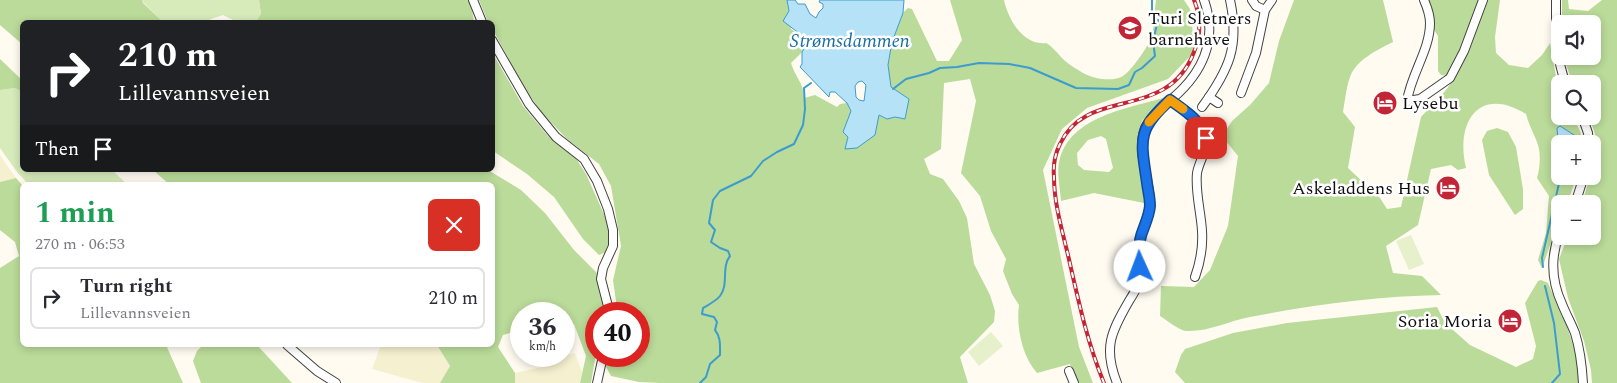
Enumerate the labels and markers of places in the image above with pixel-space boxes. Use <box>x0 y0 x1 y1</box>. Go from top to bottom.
place label: Turi Sletners barnehave <box>1148 5 1252 53</box>
school or university icon: Turi Sletners barnehave <box>1117 15 1143 41</box>
hotel icon: Lysebu <box>1372 90 1398 116</box>
place label: Lysebu <box>1402 90 1459 117</box>
pin <box>1185 117 1227 159</box>
place label: Askeladdens Hus <box>1292 175 1430 202</box>
hotel icon: Askeladdens Hus <box>1435 175 1461 201</box>
place label: Soria Moria <box>1398 308 1492 335</box>
hotel icon: Soria Moria <box>1497 308 1523 334</box>

